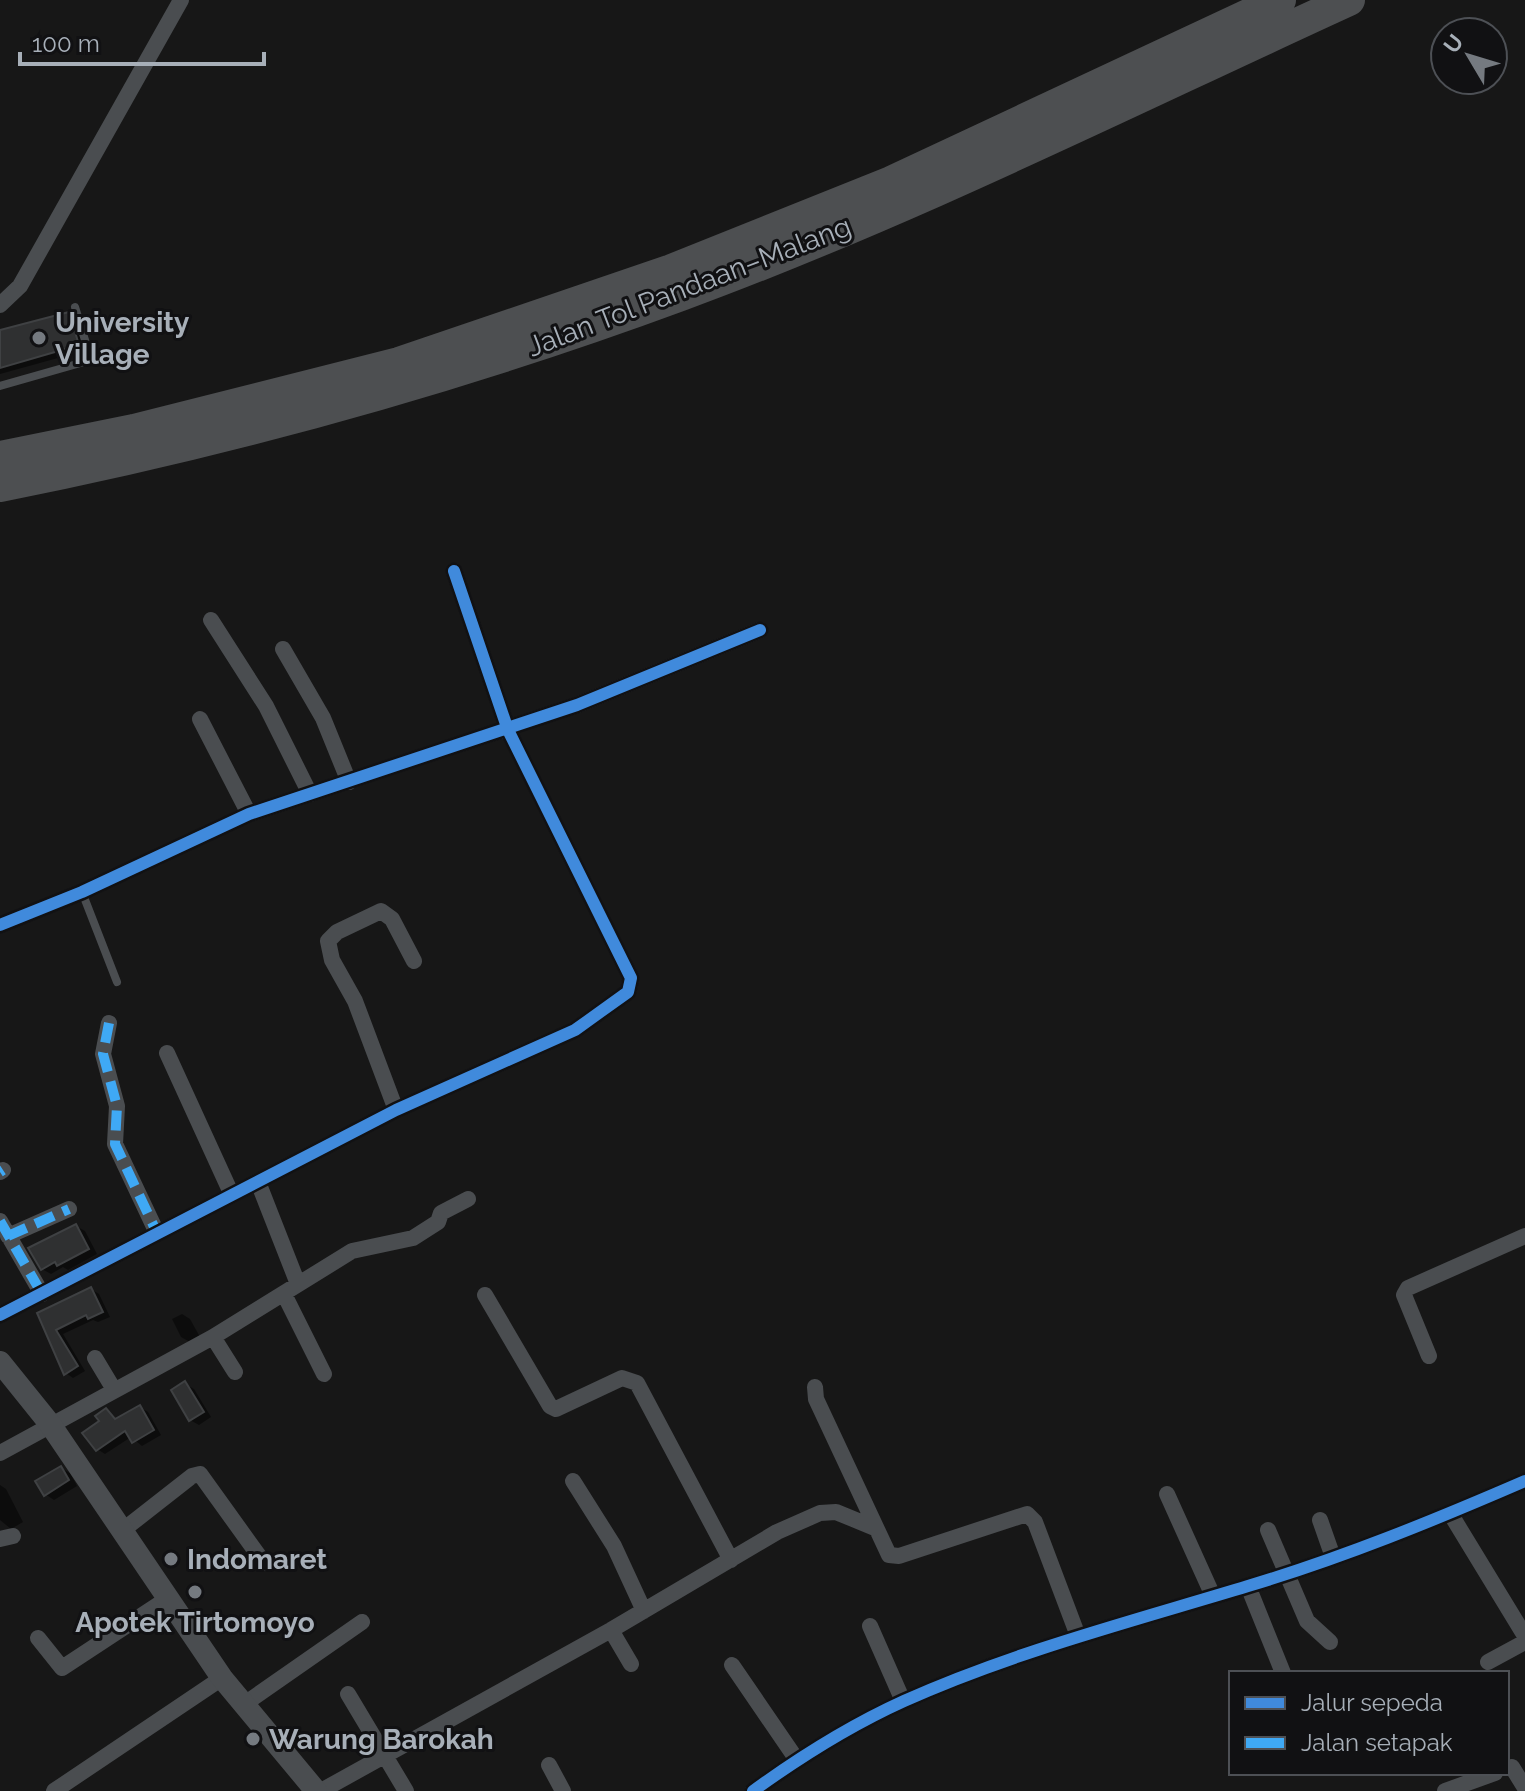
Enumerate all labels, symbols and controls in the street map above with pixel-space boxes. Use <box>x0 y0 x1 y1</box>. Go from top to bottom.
scale bar <box>20 16 264 66</box>
north arrow <box>1429 16 1509 96</box>
text: 100 m <box>32 29 100 58</box>
text: U <box>1438 29 1469 58</box>
street label: Jalan Tol Pandaan–Malang <box>523 209 856 363</box>
place label: University Village <box>55 306 190 371</box>
marker: University Village <box>30 329 48 347</box>
place label: Indomaret <box>187 1543 327 1576</box>
marker: Indomaret <box>162 1550 180 1568</box>
marker: Apotek Tirtomoyo <box>186 1583 204 1601</box>
place label: Apotek Tirtomoyo <box>75 1606 315 1639</box>
legend <box>1229 1671 1509 1775</box>
text: Jalur sepeda <box>1301 1688 1443 1717</box>
place label: Warung Barokah <box>269 1723 494 1756</box>
text: Jalan setapak <box>1301 1728 1453 1757</box>
marker: Warung Barokah <box>244 1730 262 1748</box>

